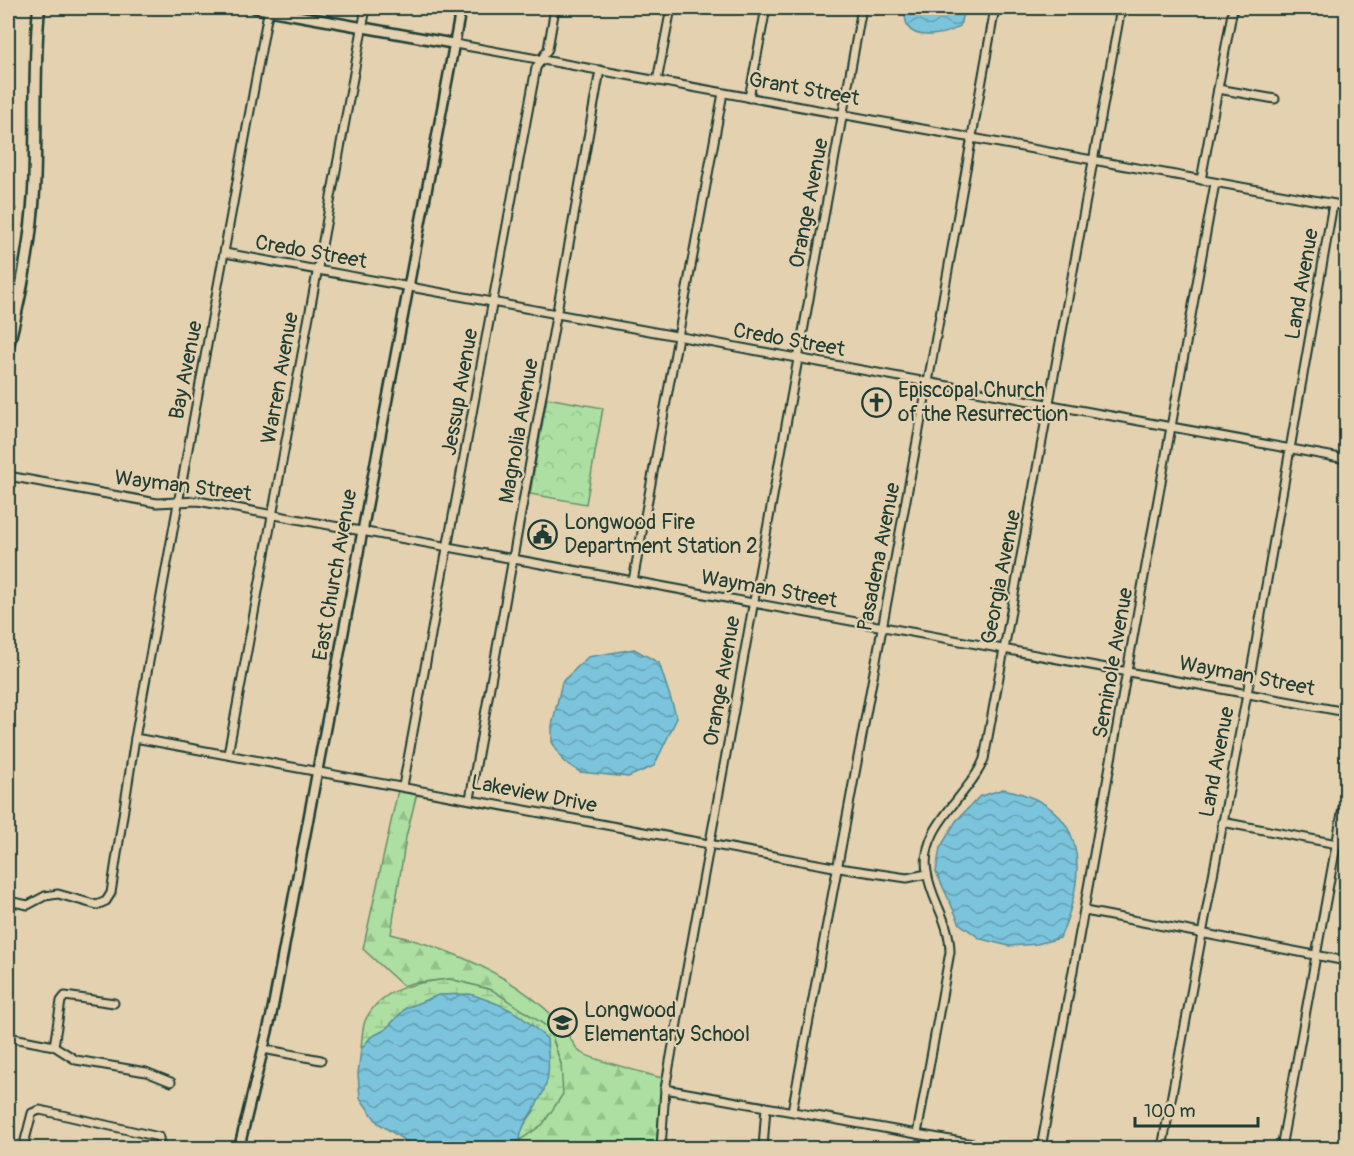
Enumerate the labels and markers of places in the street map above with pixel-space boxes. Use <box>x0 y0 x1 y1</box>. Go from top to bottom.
place label: Episcopal Church of the Resurrection <box>898 377 1068 428</box>
church icon: Episcopal Church of the Resurrection <box>861 386 893 418</box>
place label: Longwood Fire Department Station 2 <box>564 509 758 560</box>
public building icon: Longwood Fire Department Station 2 <box>527 518 559 550</box>
place label: Longwood Elementary School <box>584 997 750 1048</box>
school or university icon: Longwood Elementary School <box>547 1006 579 1038</box>

